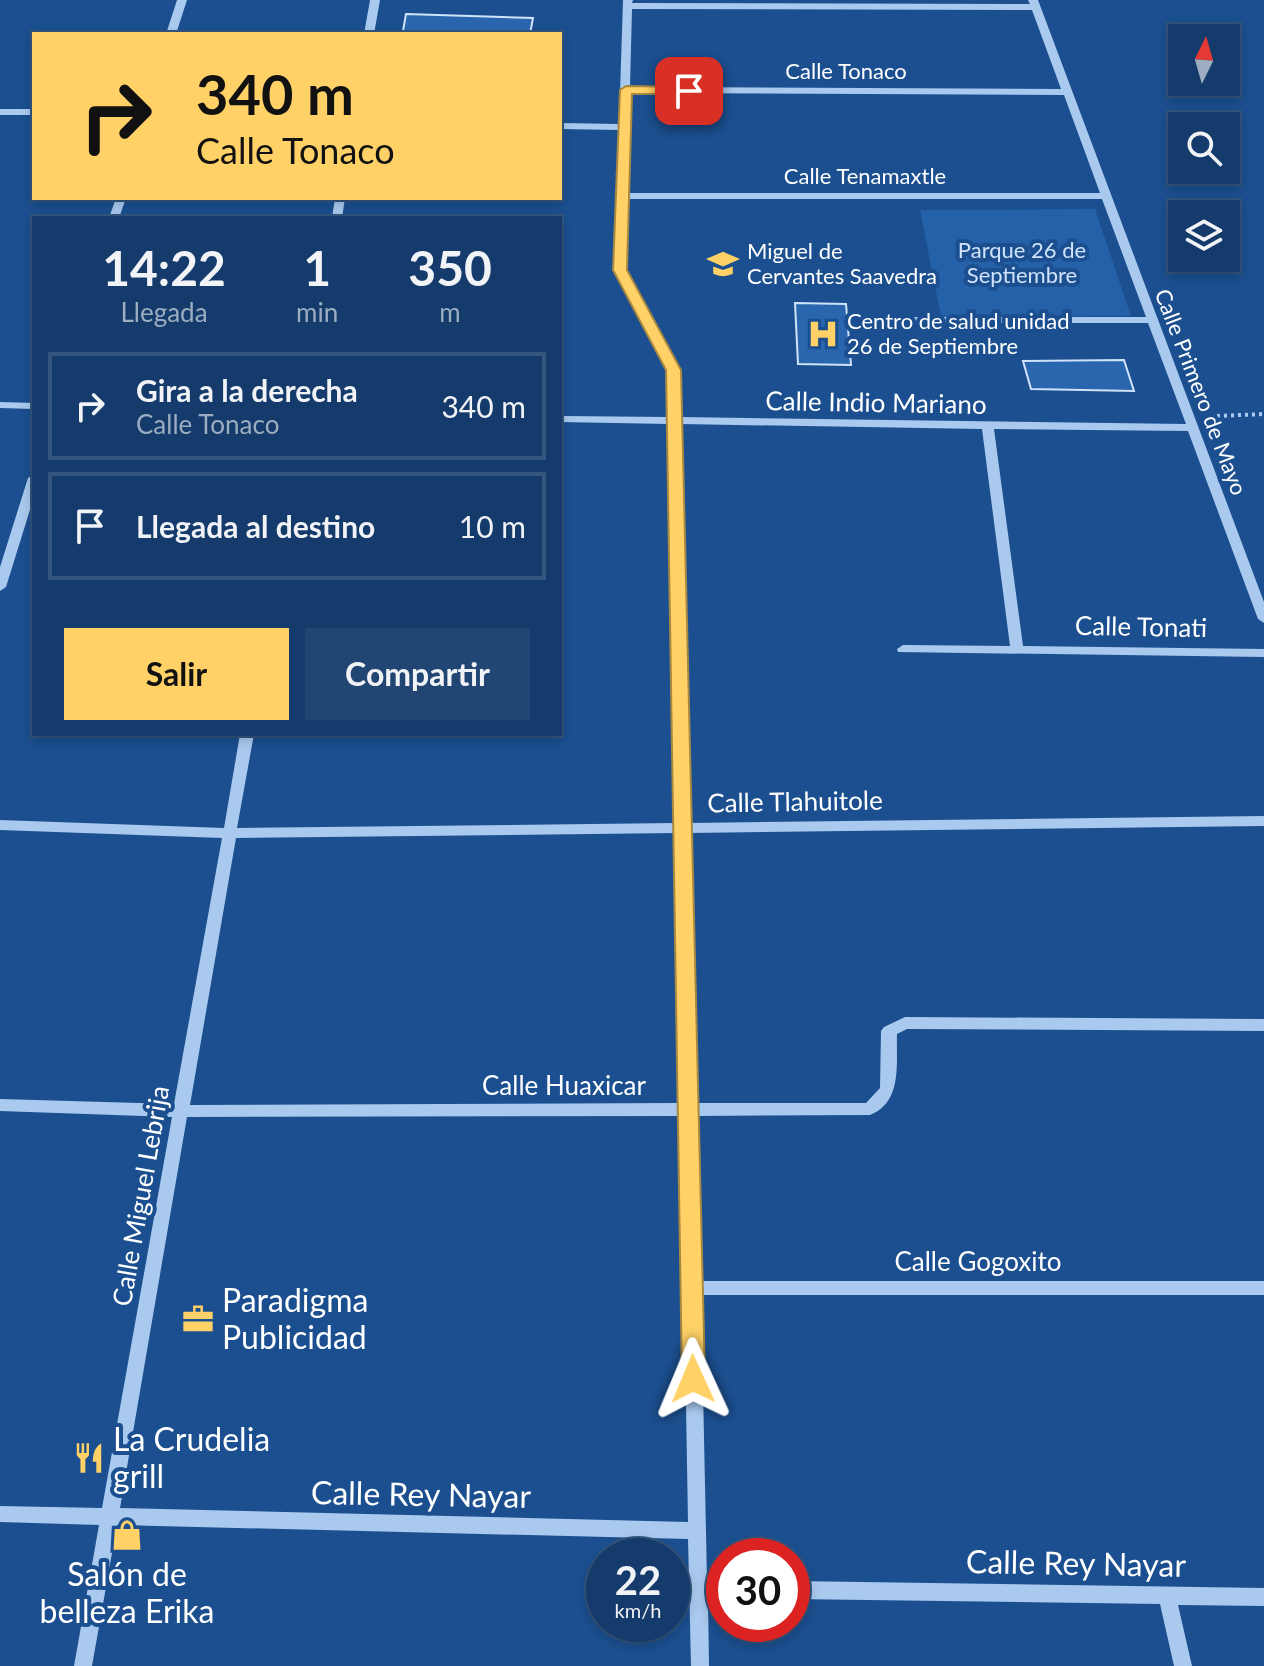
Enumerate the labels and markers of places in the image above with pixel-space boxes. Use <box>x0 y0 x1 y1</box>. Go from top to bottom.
pin <box>655 57 723 125</box>
place label: Miguel de Cervantes Saavedra <box>747 237 937 289</box>
school or university icon: Miguel de Cervantes Saavedra <box>706 247 740 281</box>
place label: Centro de salud unidad 26 de Septiembre <box>847 307 1070 359</box>
hospital icon: Centro de salud unidad 26 de Septiembre <box>806 317 840 351</box>
place label: Paradigma Publicidad <box>222 1280 368 1356</box>
office icon: Paradigma Publicidad <box>181 1302 215 1336</box>
place label: La Crudelia grill <box>113 1419 270 1495</box>
restaurant icon: La Crudelia grill <box>72 1441 106 1475</box>
shop icon: Salón de belleza Erika <box>110 1518 144 1552</box>
place label: Salón de belleza Erika <box>40 1554 214 1630</box>

